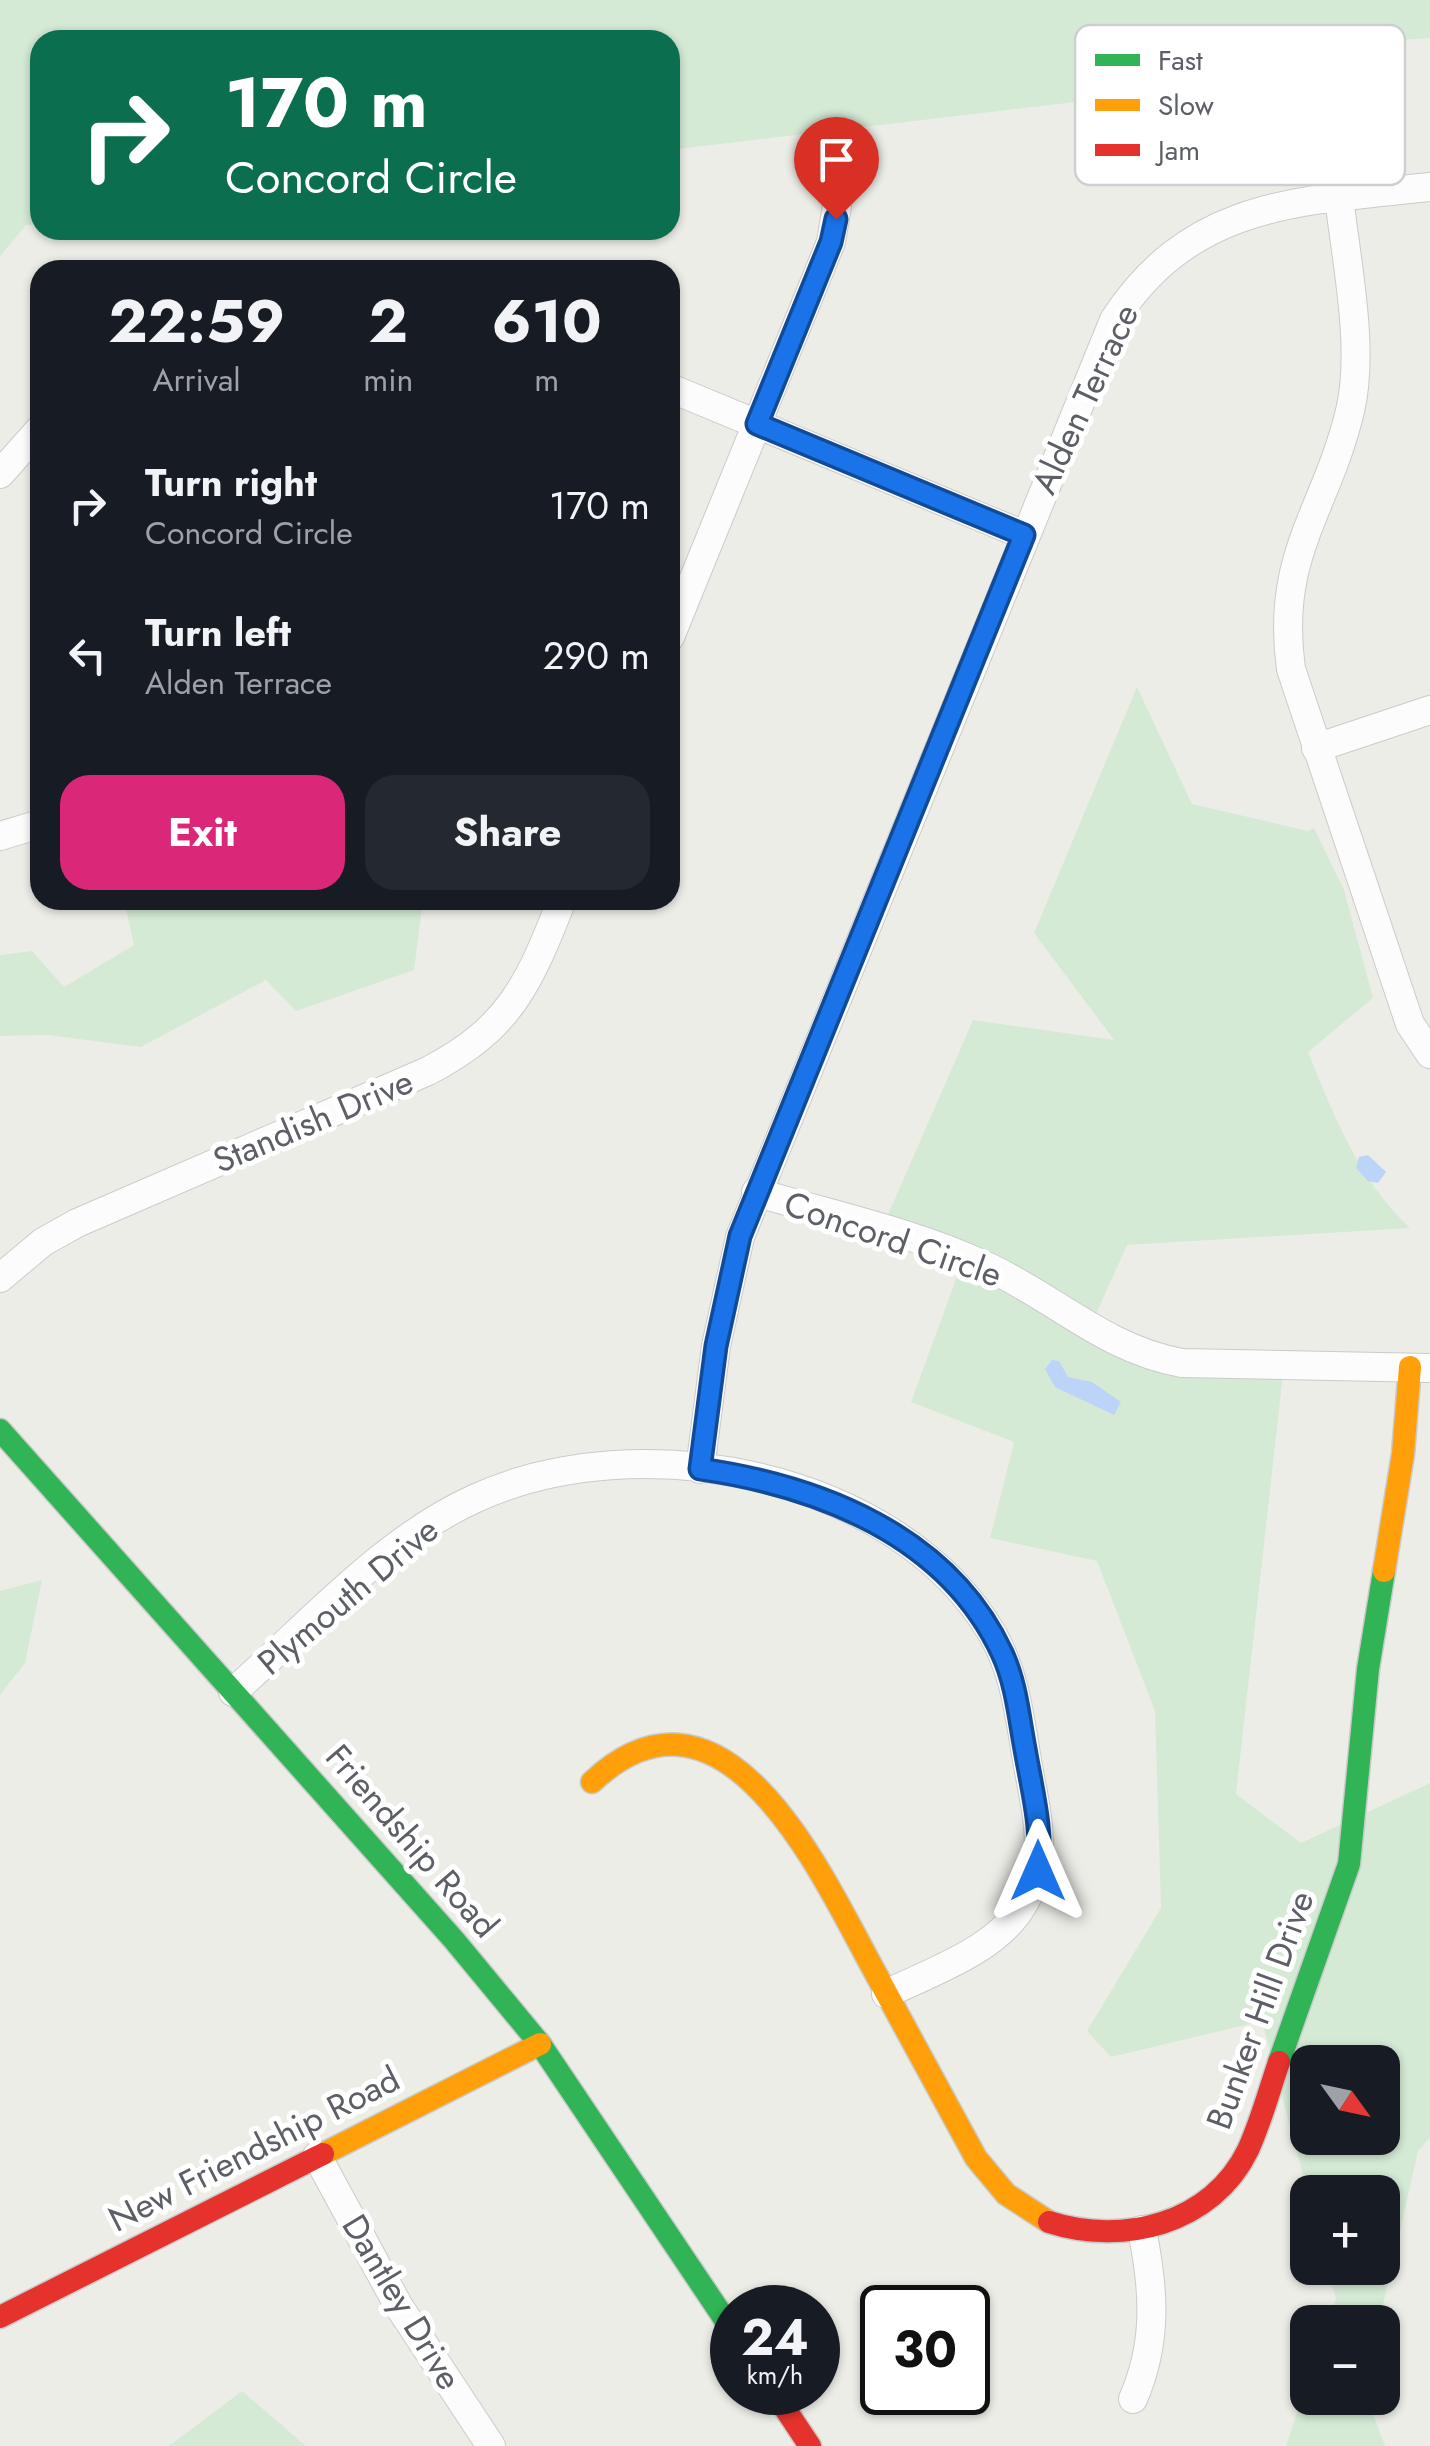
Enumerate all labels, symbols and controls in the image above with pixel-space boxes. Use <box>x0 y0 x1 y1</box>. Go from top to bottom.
legend <box>1075 25 1405 185</box>
text: Fast <box>1158 40 1203 81</box>
text: 170 m <box>225 52 428 153</box>
icon: right <box>60 70 190 200</box>
text: Slow <box>1158 85 1214 126</box>
pin <box>794 117 879 220</box>
text: Jam <box>1154 130 1200 171</box>
icon: arrive <box>809 132 864 187</box>
text: Concord Circle <box>225 145 517 210</box>
text: 22:59 <box>108 278 285 365</box>
text: 2 <box>369 278 408 365</box>
text: 610 <box>491 278 602 365</box>
street label: Alden Terrace <box>1019 296 1151 502</box>
text: Arrival <box>152 357 241 403</box>
text: min <box>363 357 413 403</box>
text: m <box>534 357 559 403</box>
text: Turn right <box>145 455 317 510</box>
icon: right <box>60 478 115 533</box>
text: 170 m <box>549 478 650 533</box>
text: Concord Circle <box>145 510 353 556</box>
text: Turn left <box>145 605 291 660</box>
icon: left <box>60 628 115 683</box>
text: 290 m <box>543 628 650 683</box>
text: Alden Terrace <box>145 660 332 706</box>
button: Exit <box>60 775 345 890</box>
button: Share <box>365 775 650 890</box>
street label: Standish Drive <box>205 1056 421 1186</box>
street label: Concord Circle <box>777 1178 1009 1300</box>
street label: Plymouth Drive <box>247 1505 449 1687</box>
street label: Friendship Road <box>314 1733 510 1949</box>
position arrow <box>986 1819 1090 1923</box>
street label: Bunker Hill Drive <box>1194 1884 1326 2136</box>
north arrow <box>1290 2045 1400 2155</box>
map controls <box>1290 2045 1400 2415</box>
street label: New Friendship Road <box>100 2054 408 2244</box>
button: + <box>1290 2175 1400 2285</box>
street label: Dantley Drive <box>330 2205 474 2399</box>
speed limit sign: 30 <box>860 2285 990 2415</box>
text: 24 <box>741 2301 809 2374</box>
button: − <box>1290 2305 1400 2415</box>
text: km/h <box>747 2357 803 2393</box>

